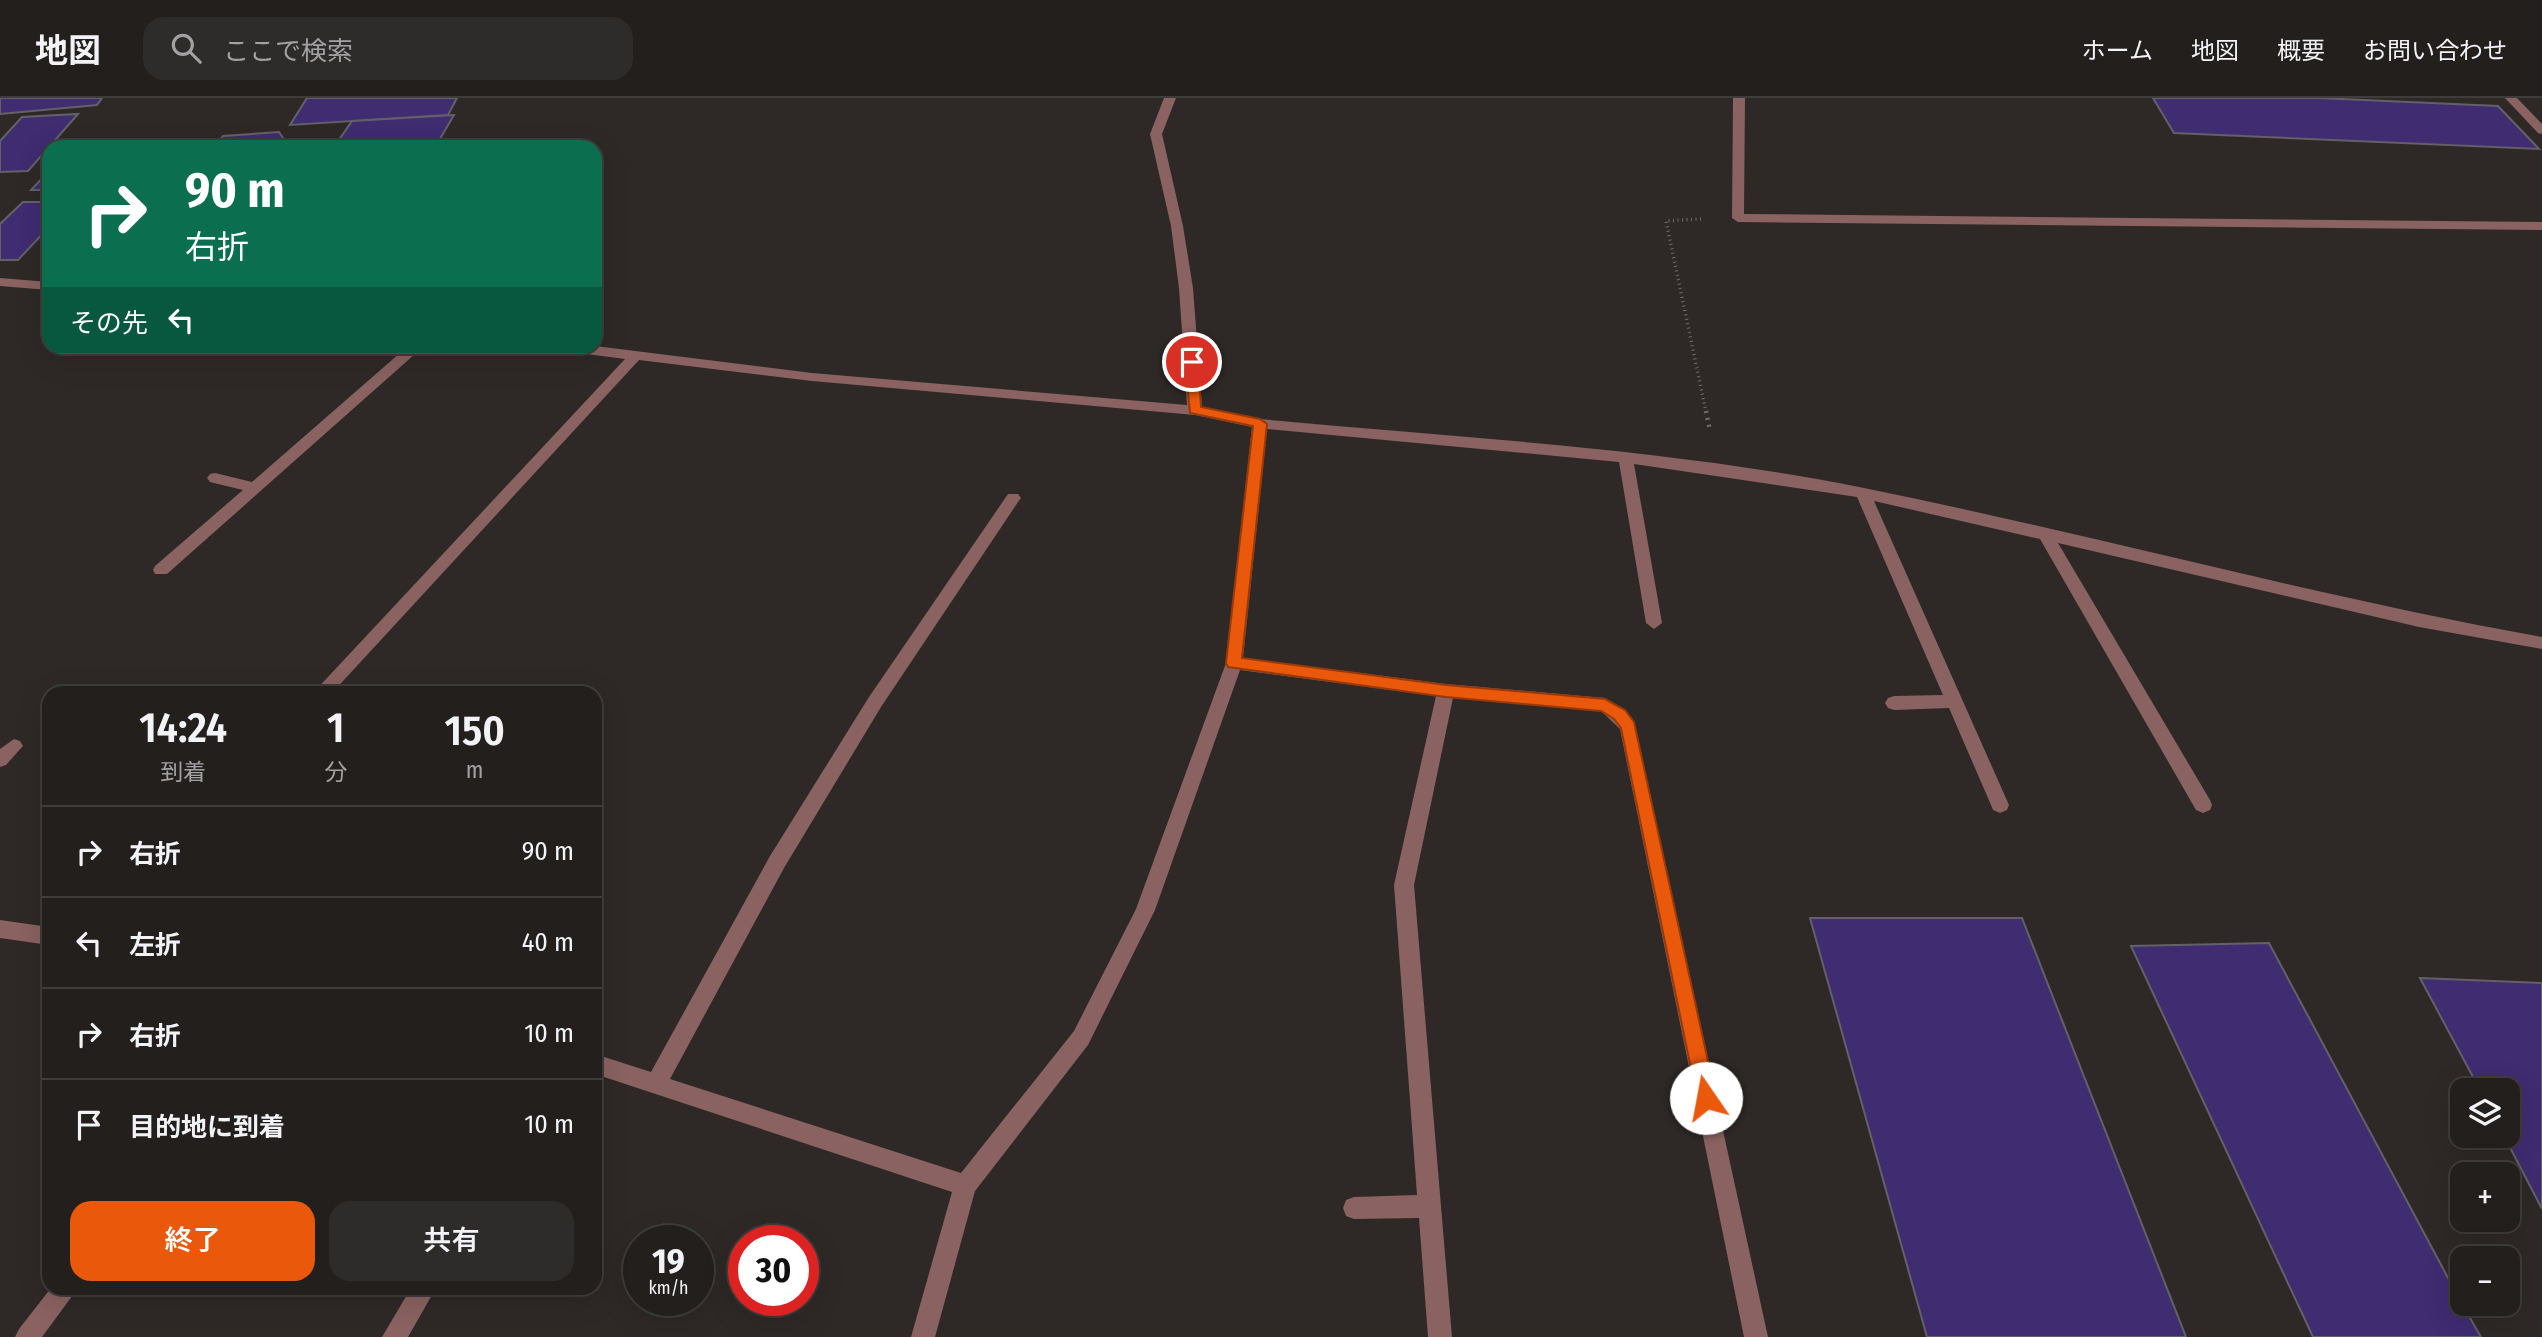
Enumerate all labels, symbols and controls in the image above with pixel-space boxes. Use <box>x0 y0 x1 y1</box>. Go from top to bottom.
search box <box>143 17 633 80</box>
icon: search <box>167 29 205 67</box>
text: 地図 <box>35 31 101 71</box>
text: ここで検索 <box>223 36 353 67</box>
text: ホーム <box>2082 37 2153 65</box>
text: 地図 <box>2191 37 2239 65</box>
text: 概要 <box>2277 37 2325 65</box>
text: お問い合わせ <box>2363 37 2507 65</box>
text: 90 m <box>185 161 285 220</box>
icon: right <box>70 168 161 259</box>
text: 右折 <box>185 228 249 266</box>
icon: left <box>162 301 200 339</box>
text: その先 <box>70 308 148 339</box>
pin <box>1162 332 1222 392</box>
icon: arrive <box>1173 343 1211 381</box>
text: 14:24 <box>139 703 227 753</box>
text: 1 <box>327 703 345 753</box>
text: 150 <box>444 706 505 756</box>
text: m <box>466 756 483 784</box>
text: 到着 <box>160 758 206 786</box>
text: 分 <box>324 758 347 786</box>
icon: right <box>70 833 108 871</box>
text: 90 m <box>522 836 574 867</box>
text: 右折 <box>129 839 181 870</box>
icon: left <box>70 924 108 962</box>
text: 40 m <box>522 927 574 958</box>
text: 左折 <box>129 930 181 961</box>
icon: right <box>70 1015 108 1053</box>
text: 10 m <box>524 1018 574 1049</box>
text: 右折 <box>129 1021 181 1052</box>
position arrow <box>1669 1061 1743 1135</box>
map controls <box>2450 1078 2520 1316</box>
button: layers <box>2450 1078 2520 1148</box>
icon: arrive <box>70 1106 108 1144</box>
text: 10 m <box>524 1109 574 1140</box>
text: 目的地に到着 <box>129 1112 285 1143</box>
button: + <box>2450 1162 2520 1232</box>
button: 終了 <box>70 1201 315 1281</box>
button: 共有 <box>329 1201 574 1281</box>
speed limit sign: 30 <box>728 1225 819 1316</box>
text: 19 <box>652 1240 685 1282</box>
button: − <box>2450 1246 2520 1316</box>
text: km/h <box>648 1277 689 1299</box>

